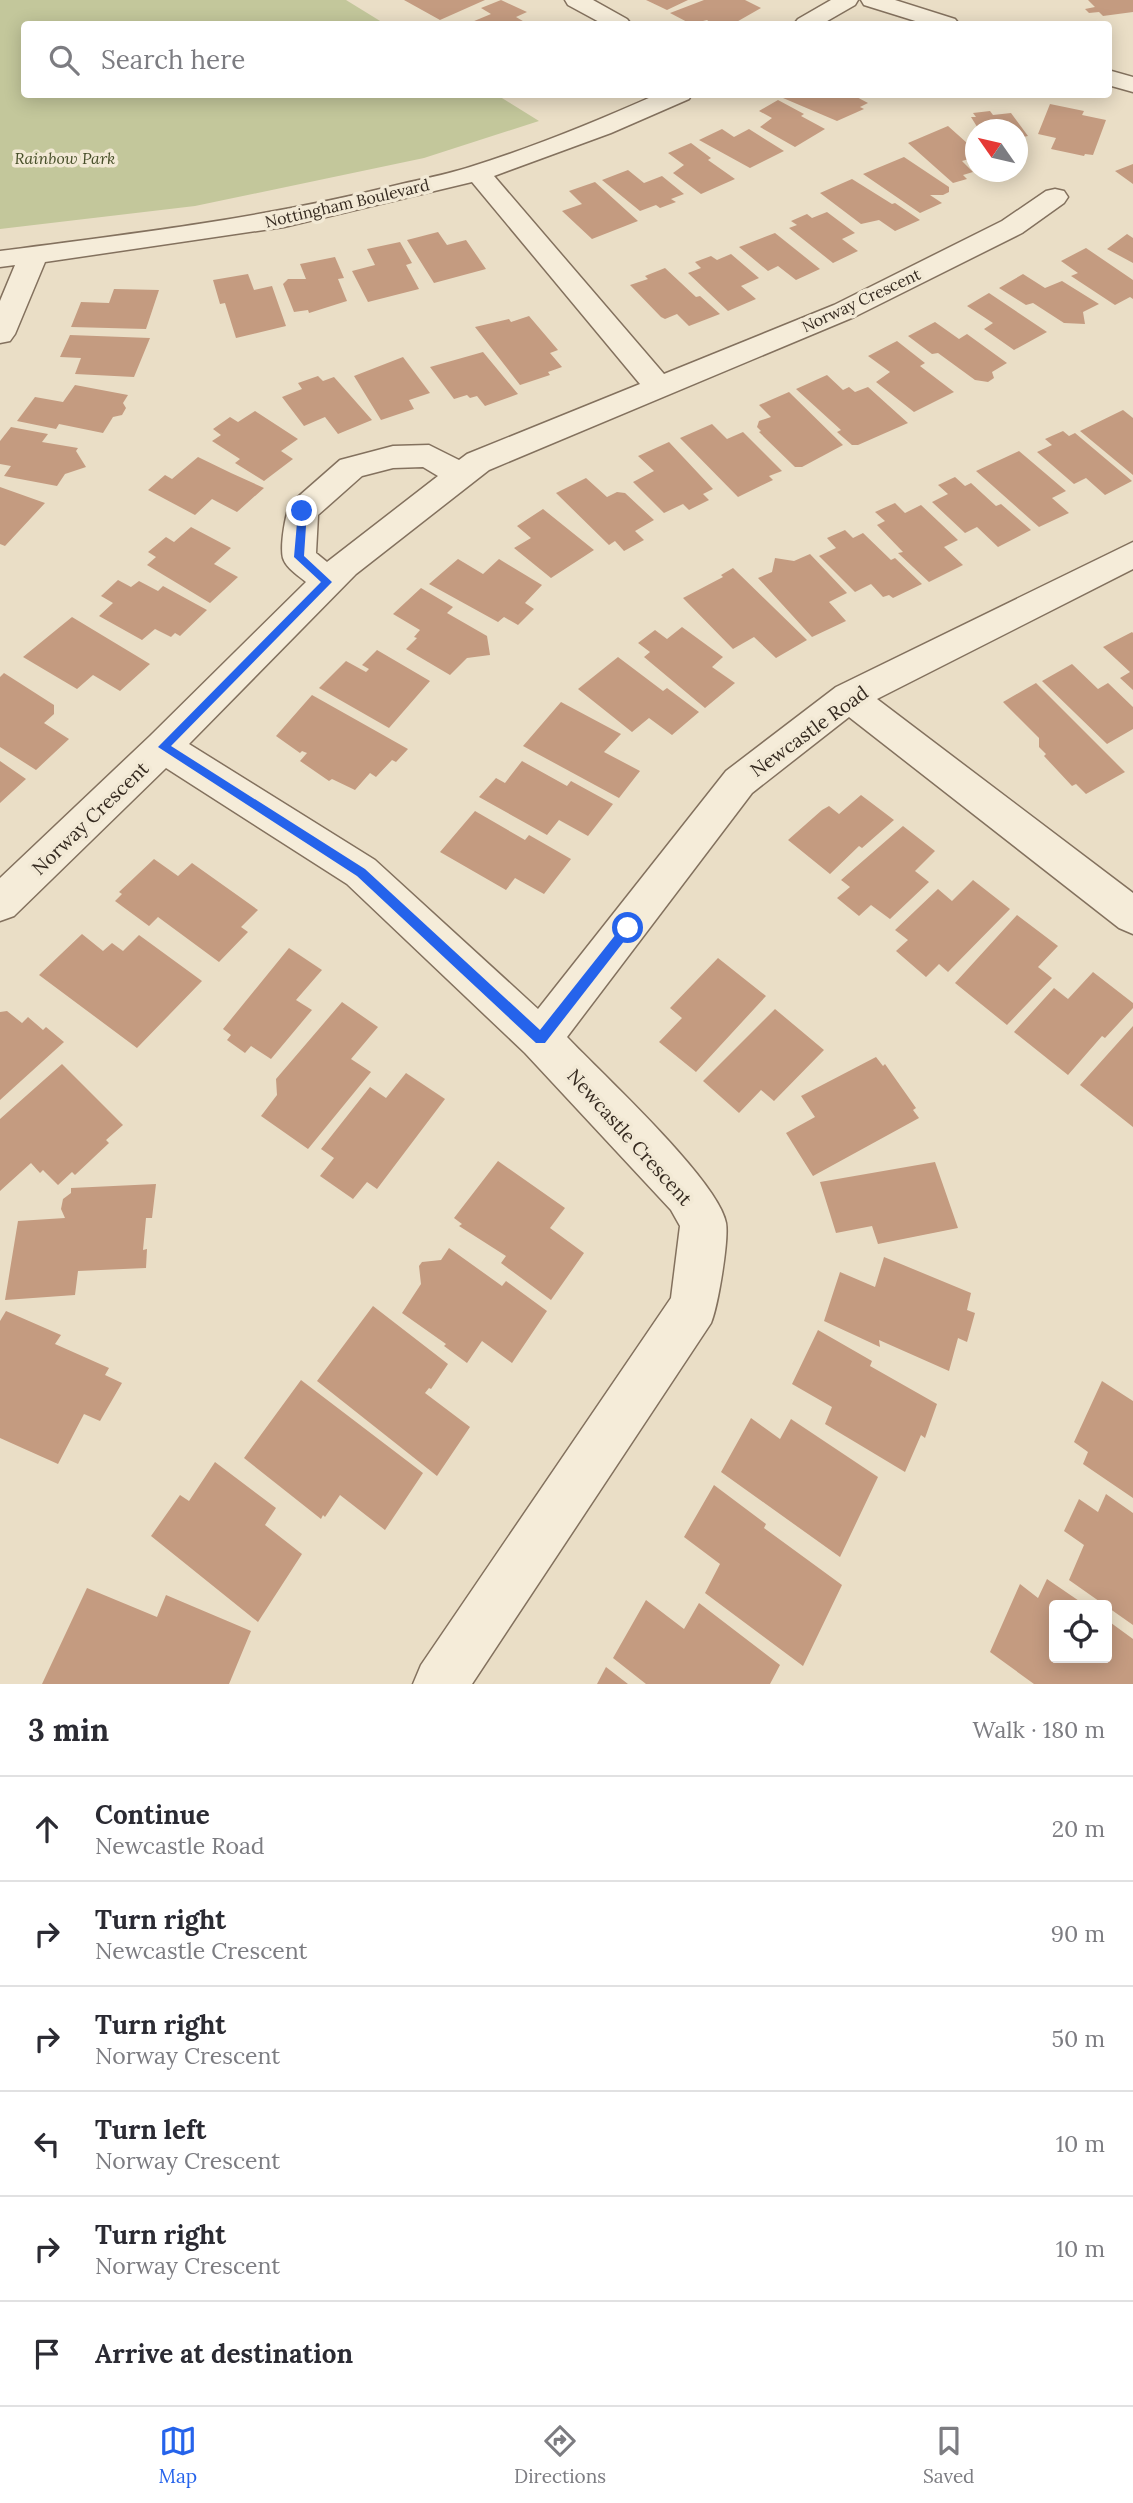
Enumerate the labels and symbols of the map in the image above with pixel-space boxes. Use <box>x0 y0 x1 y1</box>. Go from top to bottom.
north arrow <box>965 119 1028 182</box>
park label: Rainbow Park <box>15 148 115 168</box>
street label: Nottingham Boulevard <box>263 174 432 232</box>
street label: Norway Crescent <box>798 263 924 336</box>
route end <box>286 495 317 526</box>
street label: Newcastle Road <box>745 680 873 782</box>
street label: Norway Crescent <box>27 756 154 880</box>
route start <box>612 912 643 943</box>
street label: Newcastle Crescent <box>562 1064 698 1211</box>

